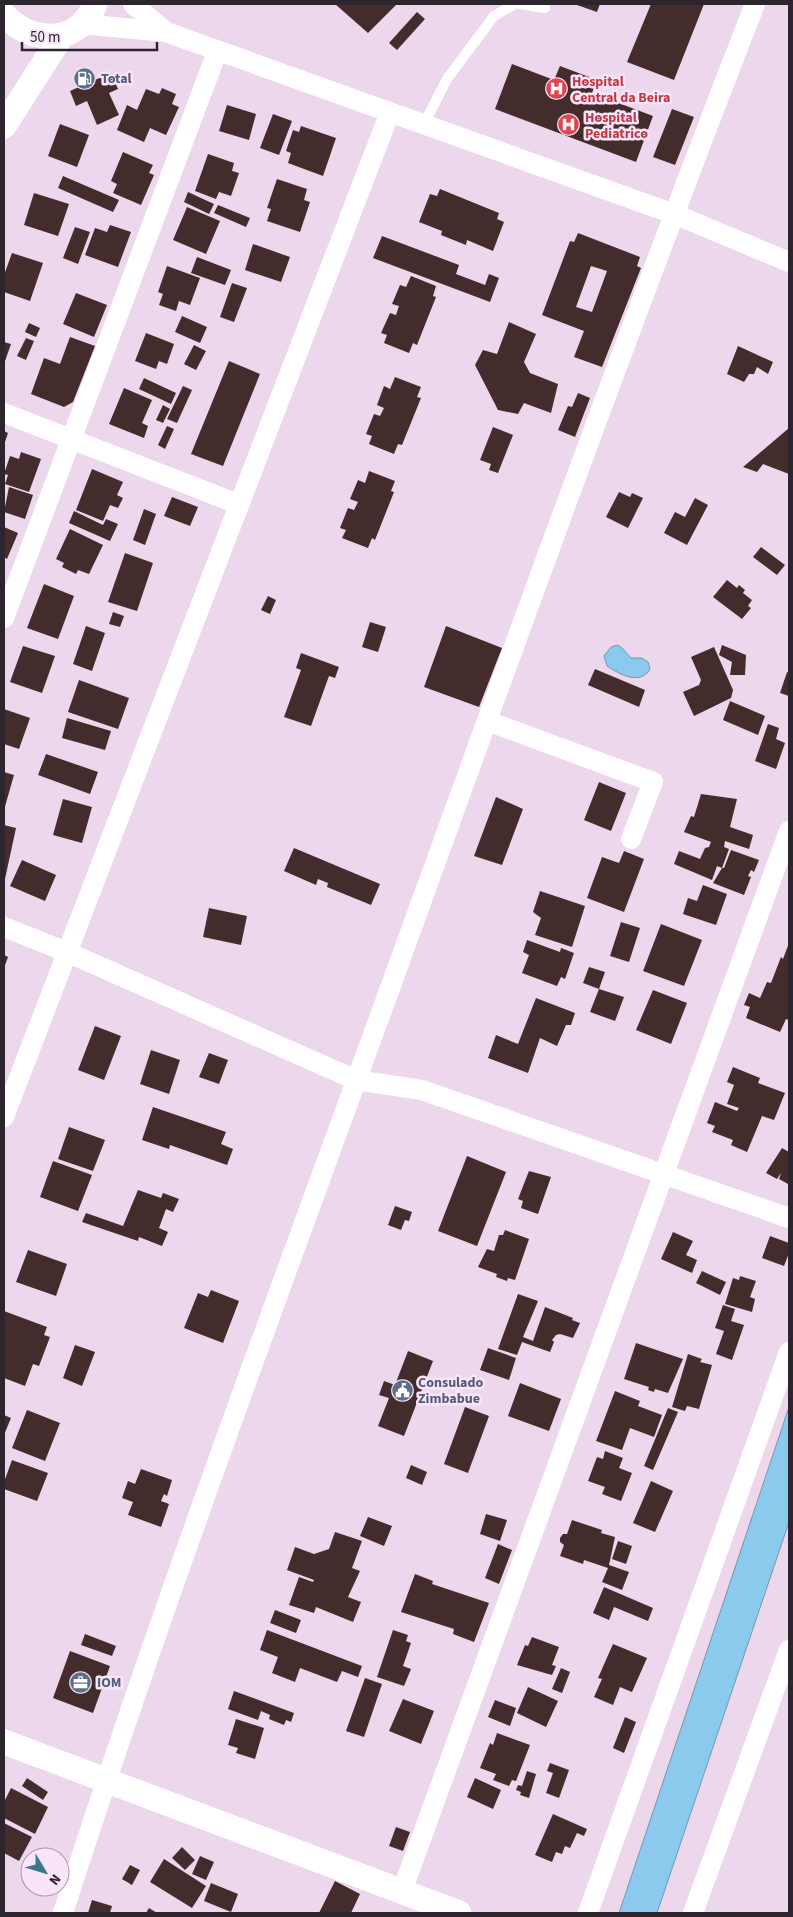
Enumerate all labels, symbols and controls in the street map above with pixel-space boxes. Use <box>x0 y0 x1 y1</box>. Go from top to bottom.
scale bar <box>22 20 158 52</box>
text: 50 m <box>30 27 60 48</box>
fuel station icon: Total <box>73 66 97 90</box>
place label: Total <box>101 69 132 89</box>
place label: Hospital Central da Beira <box>572 72 670 108</box>
hospital icon: Hospital Central da Beira <box>544 77 568 101</box>
place label: Hospital Pediatrico <box>585 108 648 144</box>
hospital icon: Hospital Pediatrico <box>557 113 581 137</box>
place label: Consulado Zimbabue <box>418 1373 483 1409</box>
public building icon: Consulado Zimbabue <box>390 1378 414 1402</box>
office icon: IOM <box>69 1670 93 1694</box>
place label: IOM <box>97 1673 121 1693</box>
north arrow <box>20 1847 70 1897</box>
text: N <box>44 1870 65 1889</box>

